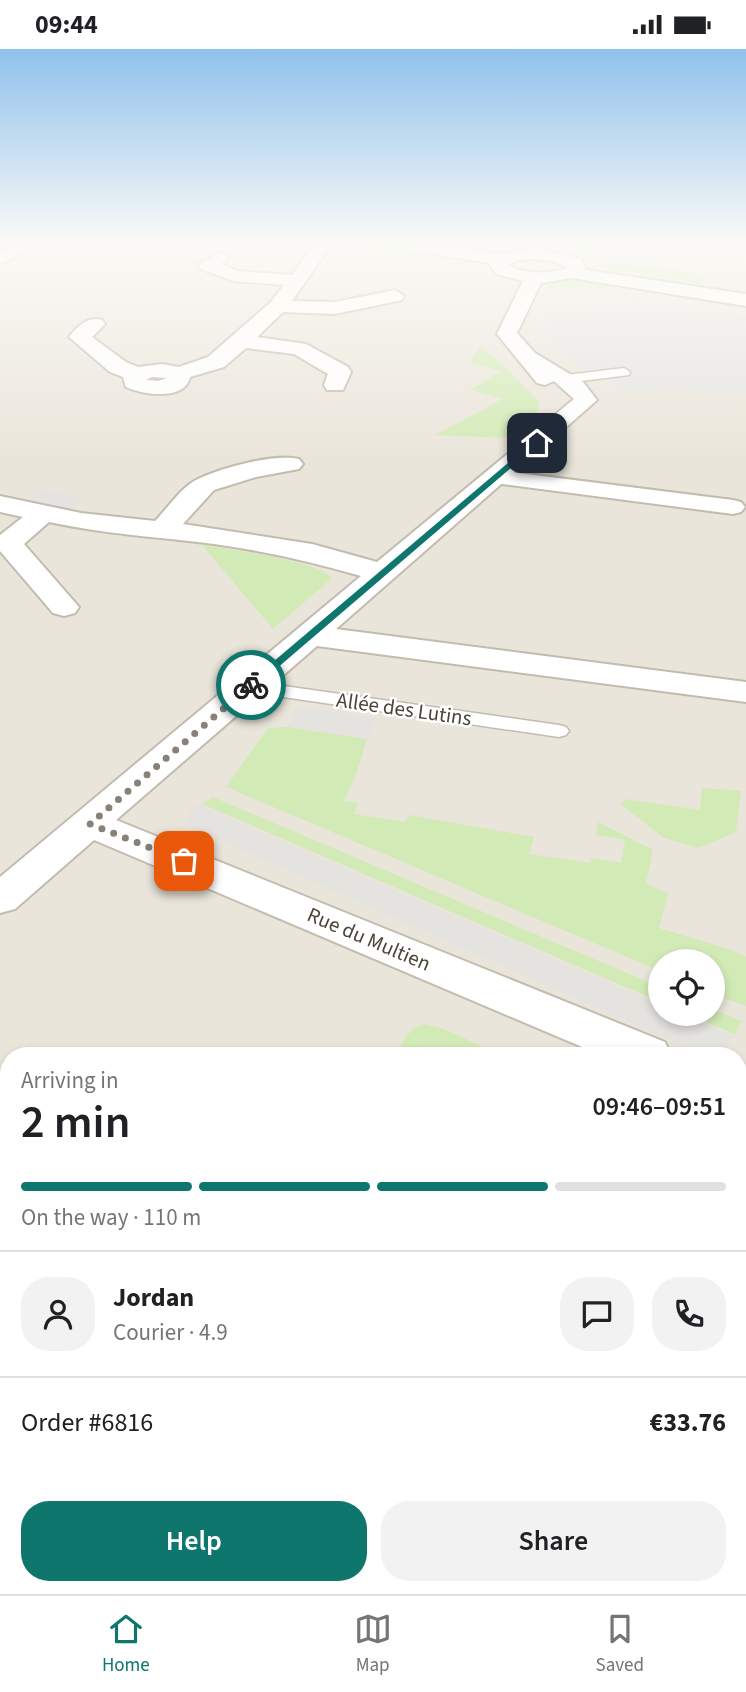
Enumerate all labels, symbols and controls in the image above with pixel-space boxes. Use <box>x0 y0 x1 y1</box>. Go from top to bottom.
text: 09:44 <box>35 6 98 43</box>
pin <box>507 413 567 473</box>
icon: home <box>518 424 556 462</box>
courier <box>216 650 286 720</box>
icon: bike <box>232 666 270 704</box>
street label: Allée des Lutins <box>334 685 474 733</box>
pin <box>154 831 214 891</box>
icon: bag <box>165 842 203 880</box>
street label: Rue du Multien <box>303 900 435 978</box>
map controls <box>648 949 725 1026</box>
button: locate <box>648 949 725 1026</box>
text: Arriving in <box>21 1064 119 1097</box>
text: 09:46–09:51 <box>593 1088 726 1125</box>
text: 2 min <box>21 1090 130 1155</box>
text: On the way · 110 m <box>21 1201 201 1234</box>
button: person <box>21 1277 95 1351</box>
button: chat <box>560 1277 634 1351</box>
button: phone <box>652 1277 726 1351</box>
text: Jordan <box>113 1279 194 1316</box>
text: Courier · 4.9 <box>113 1316 228 1349</box>
text: Order #6816 <box>21 1404 153 1441</box>
text: €33.76 <box>650 1404 726 1441</box>
button: Help <box>21 1501 367 1581</box>
button: Share <box>381 1501 726 1581</box>
tab: Home <box>102 1610 150 1679</box>
tab: Map <box>354 1610 392 1679</box>
tab: Saved <box>596 1610 644 1679</box>

